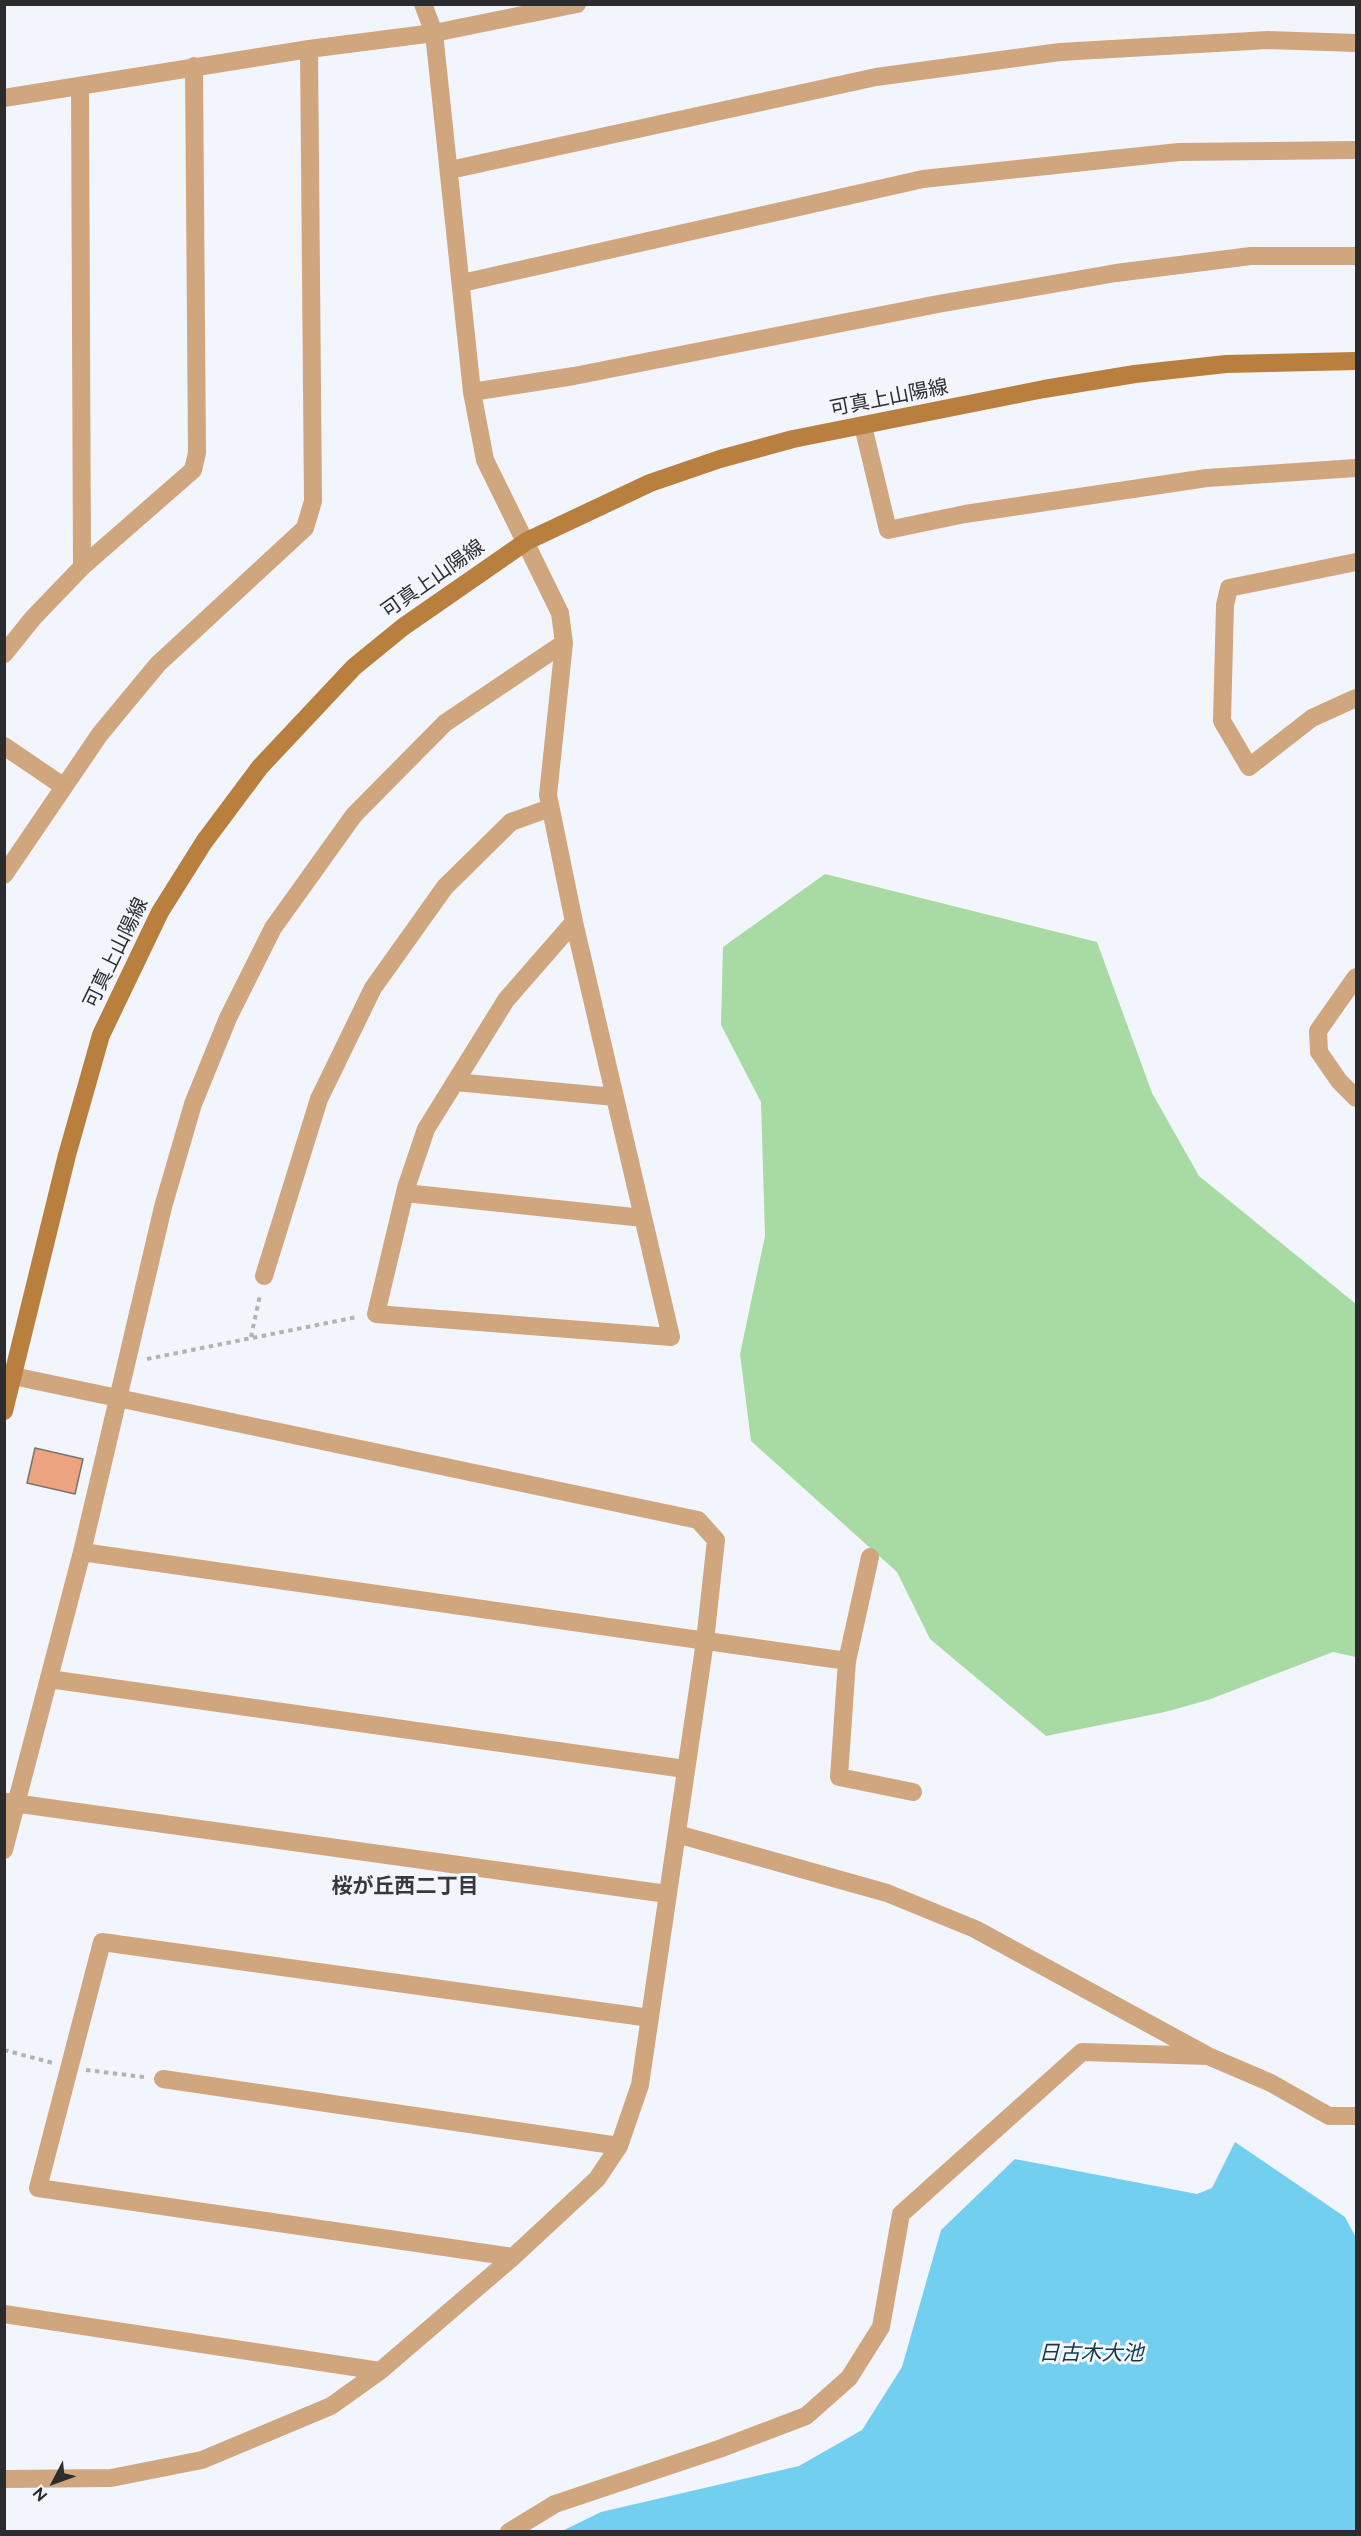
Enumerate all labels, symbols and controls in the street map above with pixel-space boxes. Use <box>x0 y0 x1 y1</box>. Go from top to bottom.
street label: 可真上山陽線 <box>828 375 950 421</box>
street label: 可真上山陽線 <box>377 535 489 623</box>
street label: 可真上山陽線 <box>79 894 153 1012</box>
district label: 桜が丘西二丁目 <box>332 1874 478 1900</box>
water label: 日古木大池 <box>1039 2341 1143 2367</box>
north arrow <box>24 2452 84 2512</box>
text: N <box>29 2483 51 2505</box>

